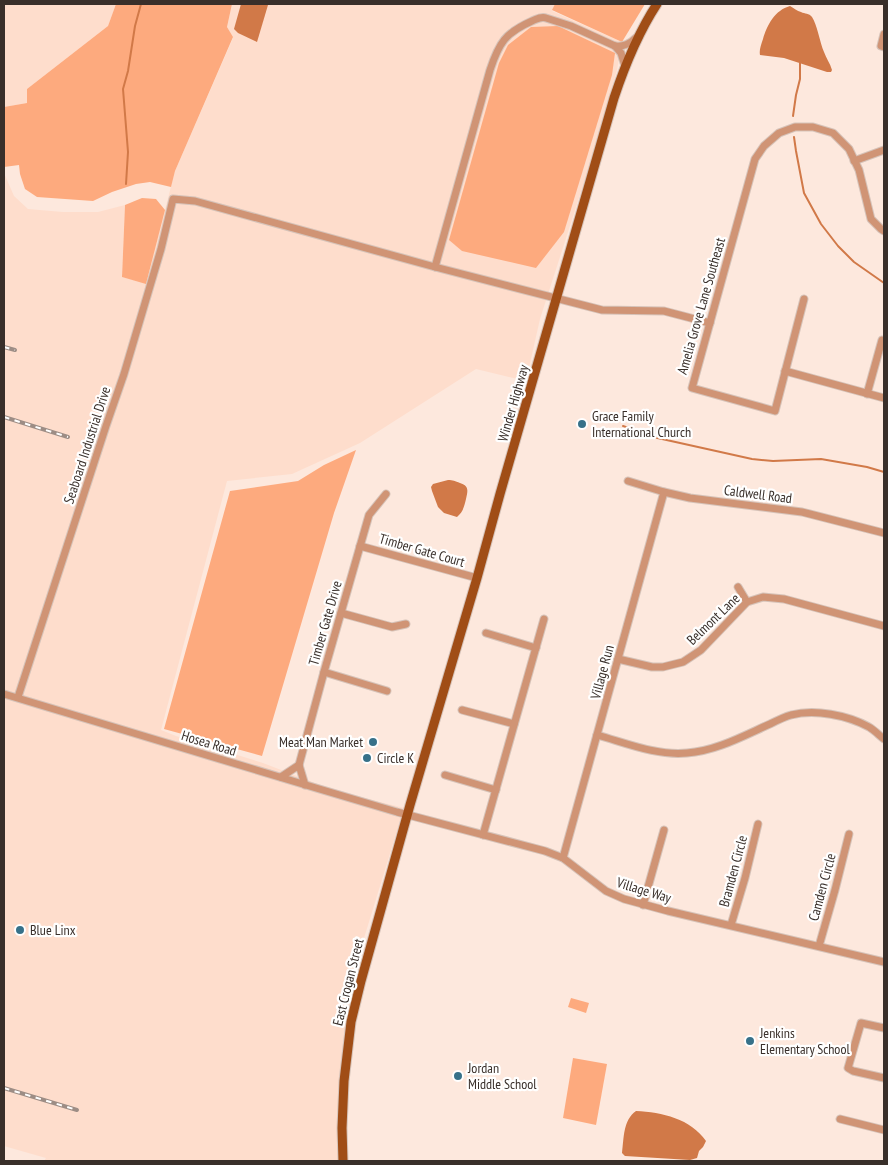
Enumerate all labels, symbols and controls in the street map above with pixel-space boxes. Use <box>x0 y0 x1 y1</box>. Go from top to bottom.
street label: Amelia Grove Lane Southeast <box>673 235 729 376</box>
street label: Winder Highway <box>493 362 533 444</box>
street label: Seaboard Industrial Drive <box>60 384 115 506</box>
place label: Grace Family International Church <box>592 407 691 441</box>
marker: Grace Family International Church <box>576 418 588 430</box>
street label: Caldwell Road <box>723 481 793 507</box>
street label: Timber Gate Court <box>377 529 467 571</box>
street label: Timber Gate Drive <box>304 578 346 668</box>
street label: Belmont Lane <box>683 589 743 649</box>
street label: Village Run <box>586 643 618 702</box>
street label: Hosea Road <box>179 726 239 760</box>
place label: Meat Man Market <box>279 733 363 751</box>
marker: Meat Man Market <box>367 736 379 748</box>
place label: Circle K <box>377 749 414 767</box>
marker: Circle K <box>361 752 373 764</box>
street label: Bramden Circle <box>715 833 751 909</box>
street label: Camden Circle <box>804 851 840 923</box>
street label: Village Way <box>614 873 674 907</box>
place label: Blue Linx <box>30 921 76 939</box>
marker: Blue Linx <box>14 924 26 936</box>
street label: East Crogan Street <box>328 936 368 1027</box>
place label: Jenkins Elementary School <box>759 1024 850 1058</box>
marker: Jenkins Elementary School <box>744 1035 756 1047</box>
place label: Jordan Middle School <box>467 1059 537 1093</box>
marker: Jordan Middle School <box>452 1070 464 1082</box>

